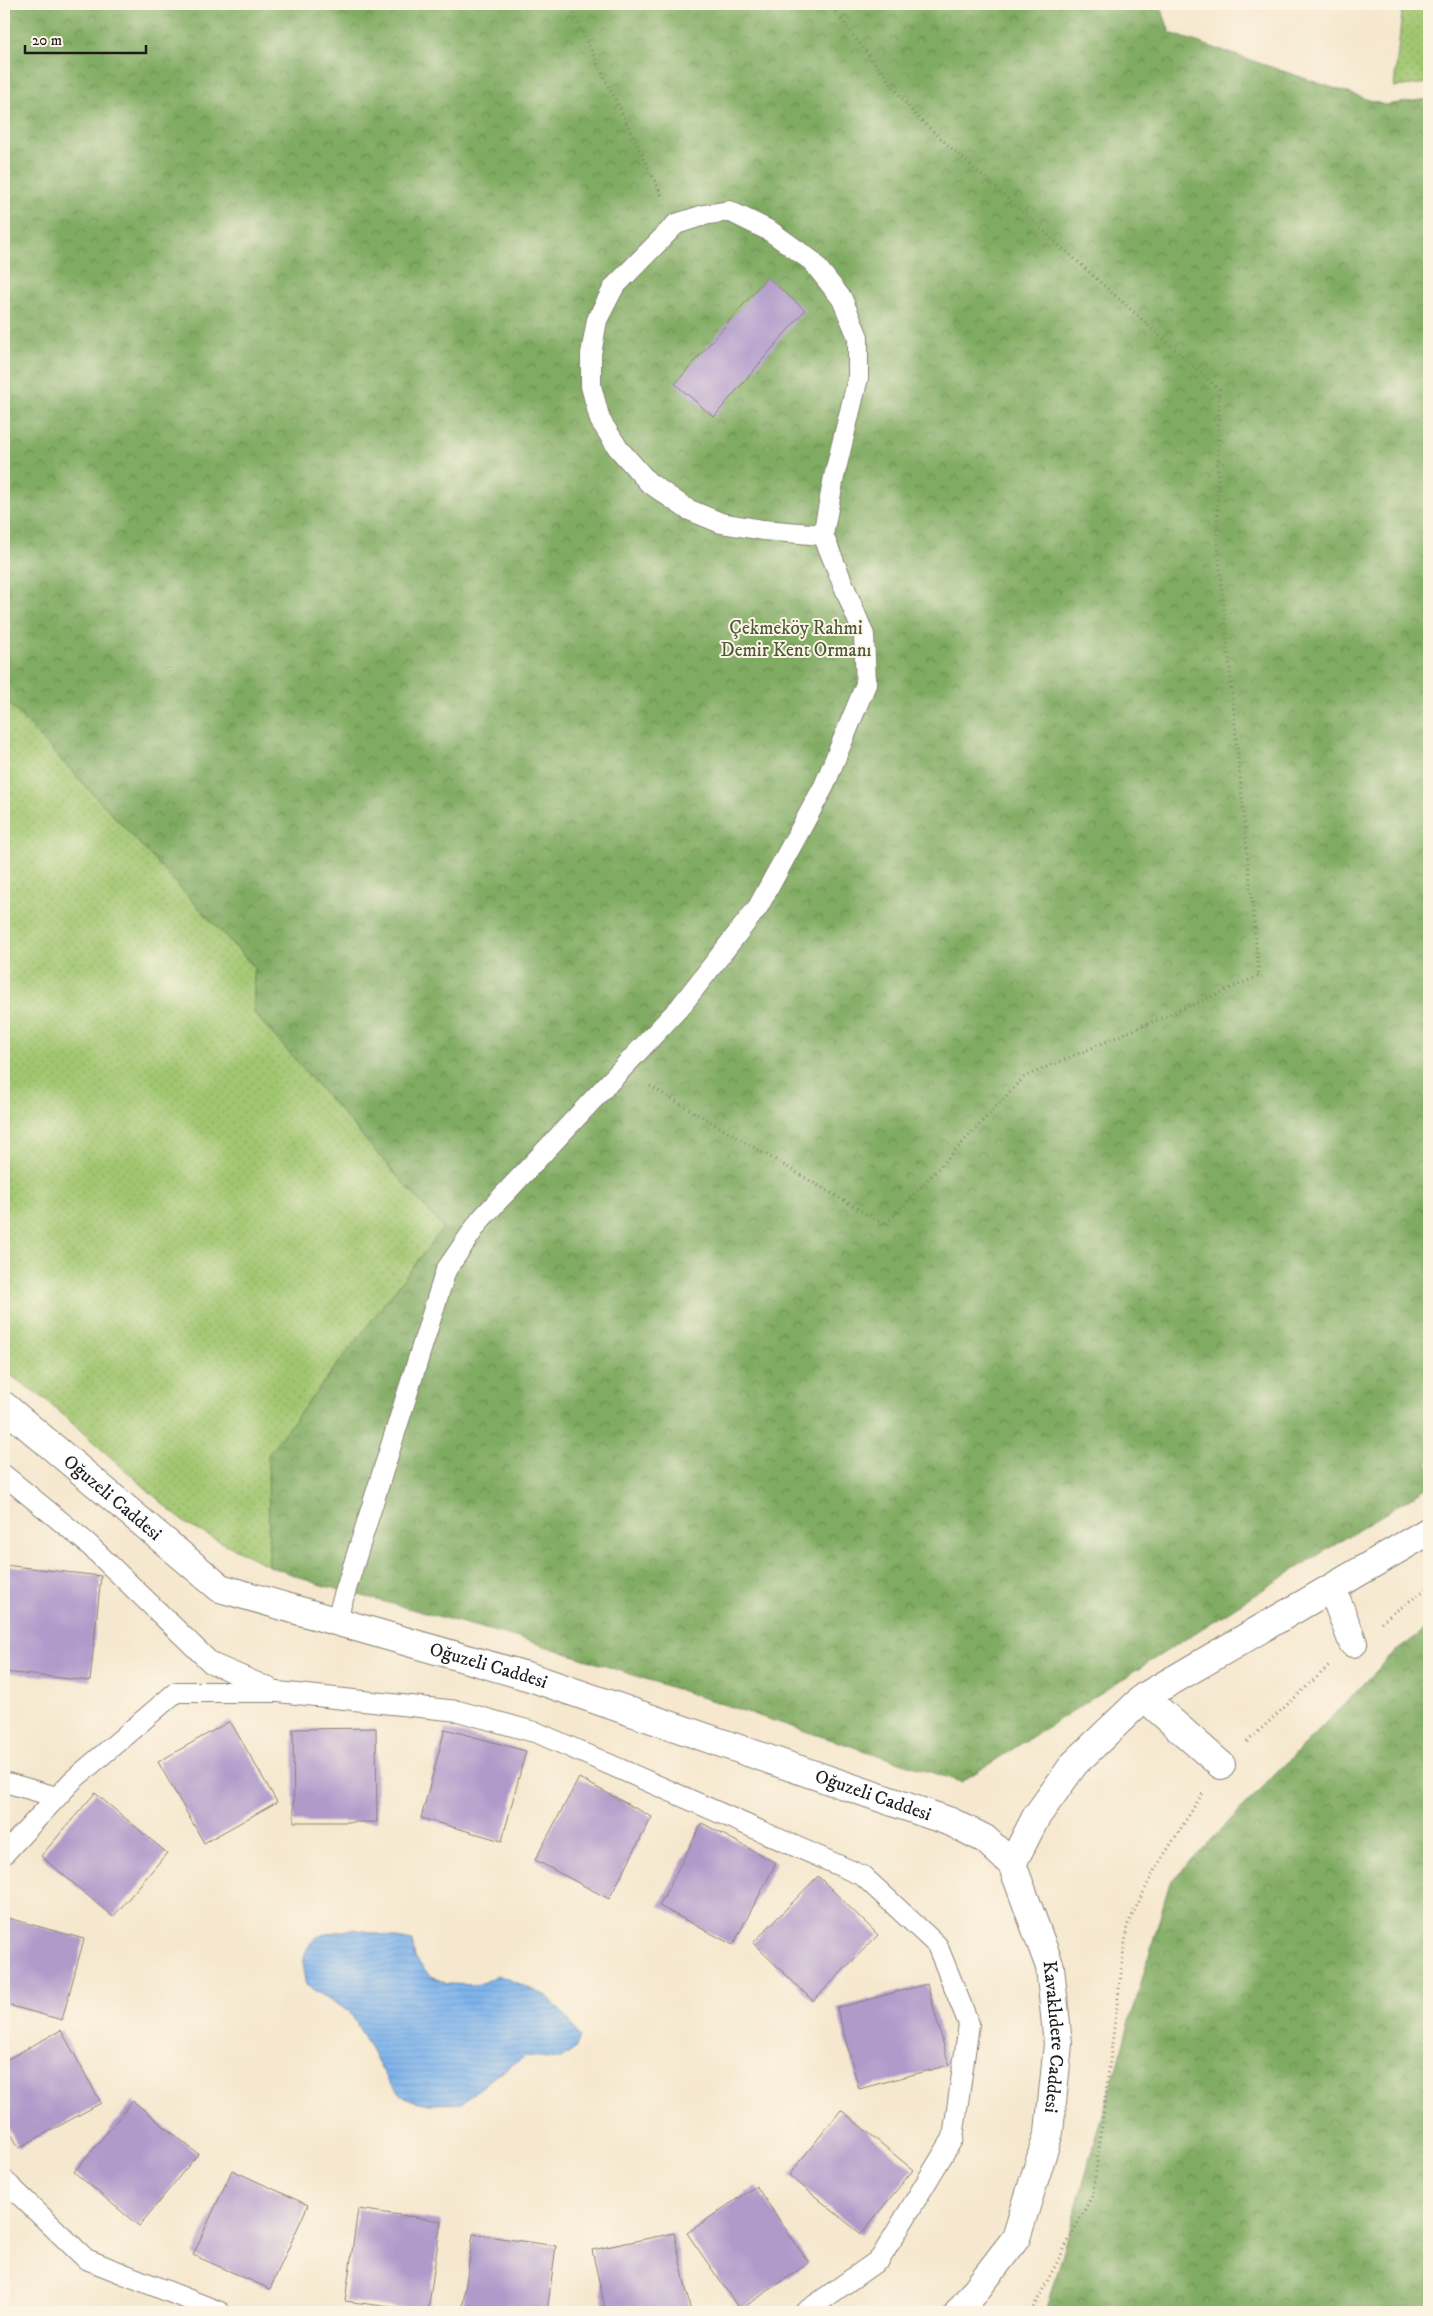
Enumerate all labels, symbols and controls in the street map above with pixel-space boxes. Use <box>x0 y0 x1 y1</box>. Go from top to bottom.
scale bar <box>25 22 146 54</box>
text: 20 m <box>32 31 62 50</box>
park label: Çekmeköy Rahmi Demir Kent Ormanı <box>720 617 872 662</box>
street label: Oğuzeli Caddesi <box>59 1450 167 1546</box>
street label: Oğuzeli Caddesi <box>427 1637 551 1694</box>
street label: Oğuzeli Caddesi <box>812 1765 935 1826</box>
street label: Kavaklıdere Caddesi <box>1038 1959 1070 2114</box>

